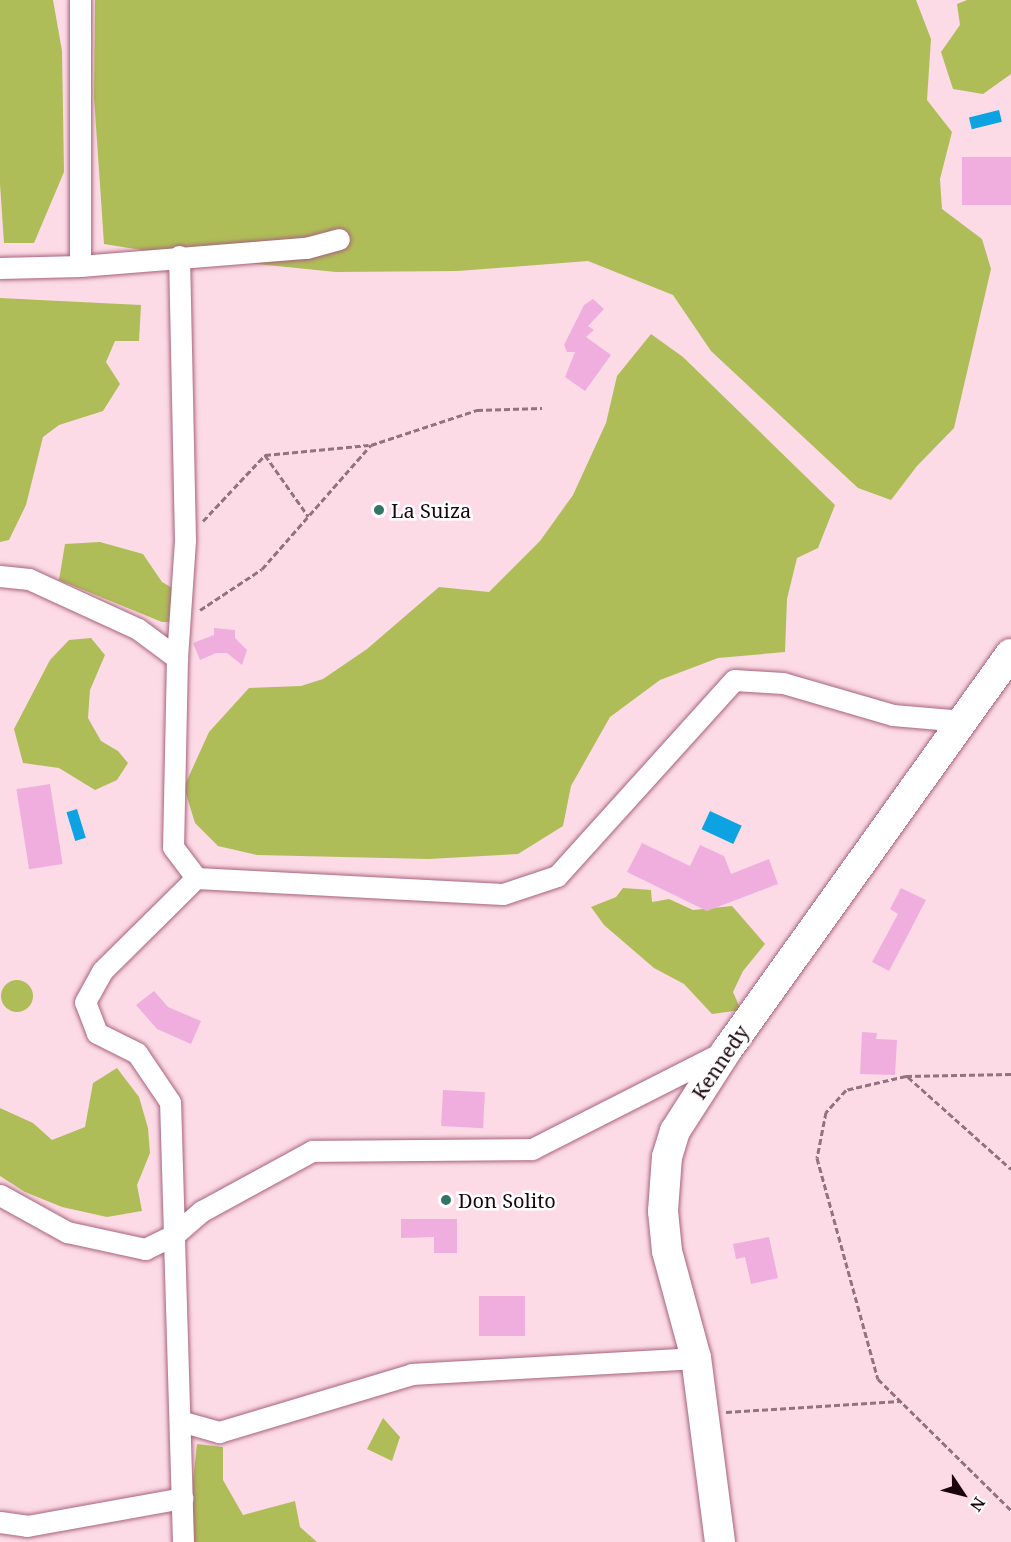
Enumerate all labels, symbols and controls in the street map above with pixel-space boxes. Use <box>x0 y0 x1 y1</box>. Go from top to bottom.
place label: La Suiza <box>391 498 471 522</box>
marker: La Suiza <box>372 503 386 517</box>
street label: Kennedy <box>686 1020 754 1104</box>
place label: Don Solito <box>458 1188 556 1212</box>
marker: Don Solito <box>439 1193 453 1207</box>
north arrow <box>933 1464 993 1524</box>
text: N <box>965 1493 990 1516</box>

